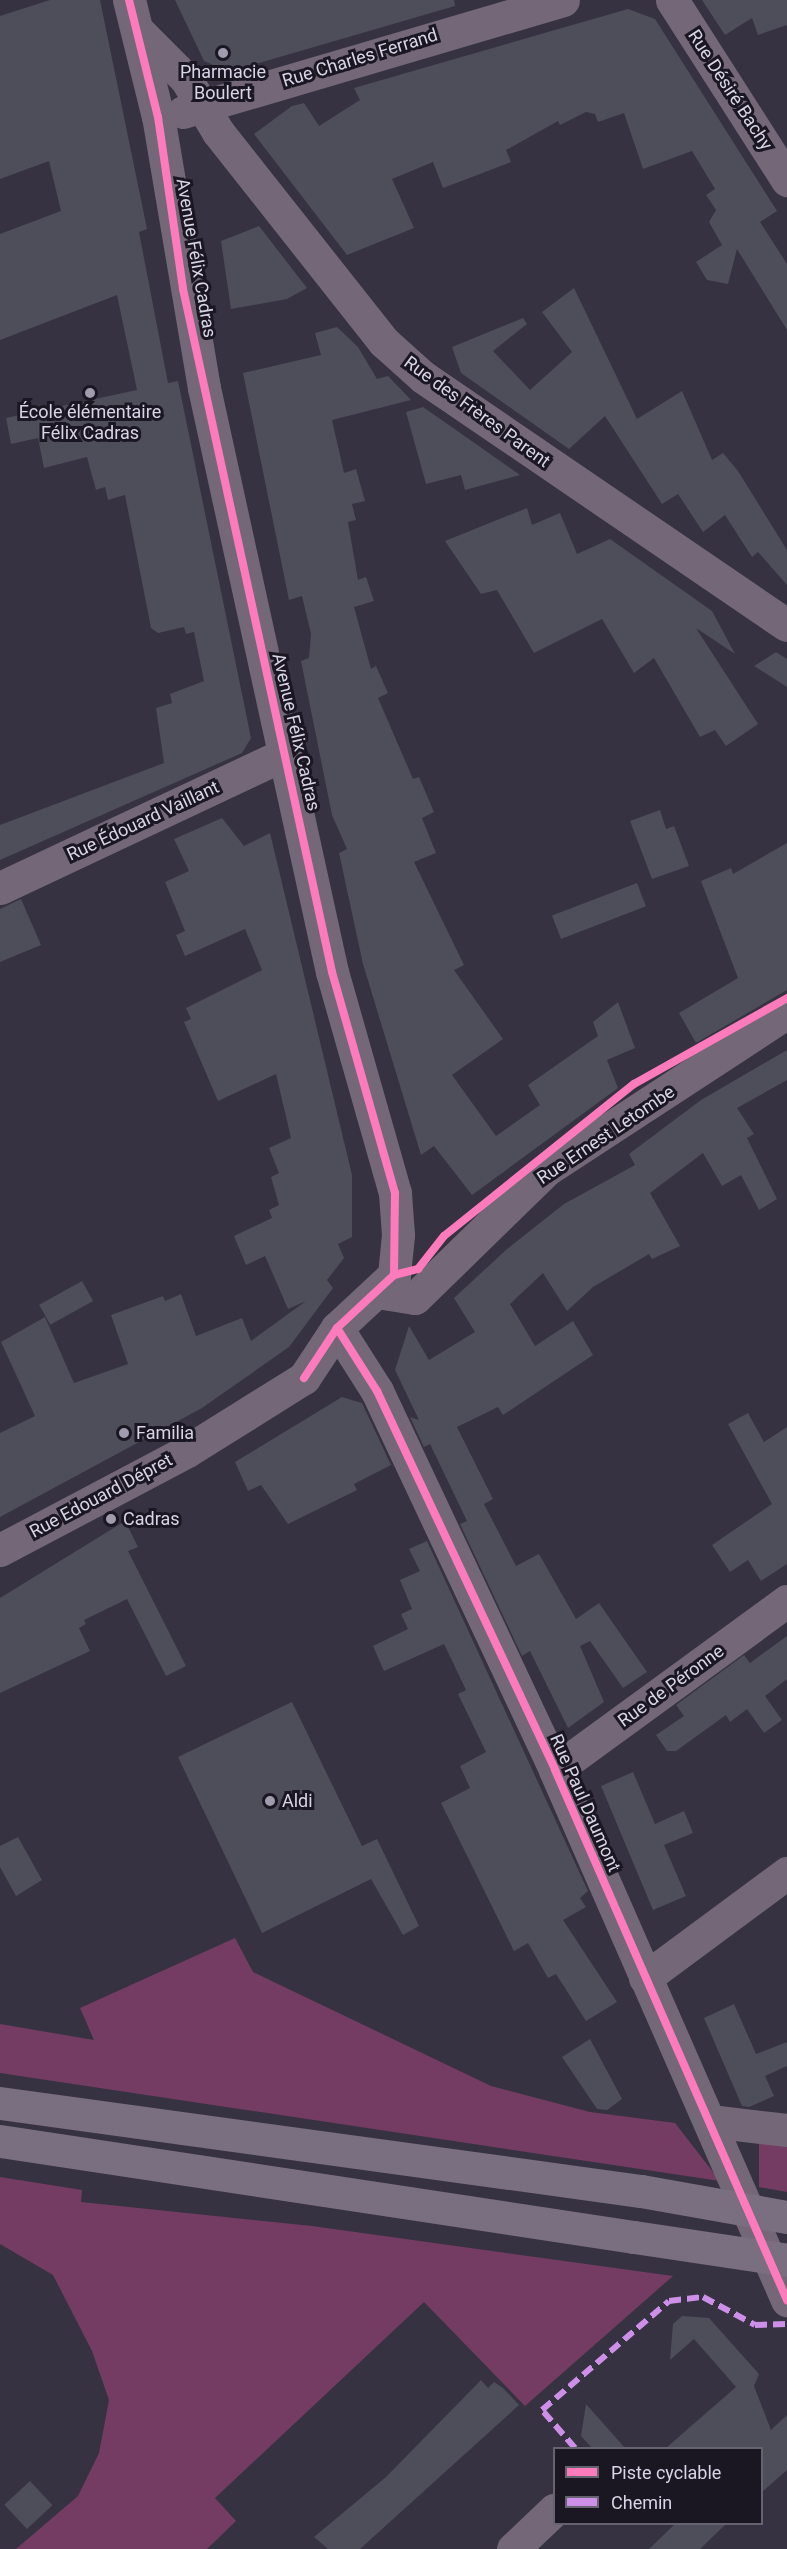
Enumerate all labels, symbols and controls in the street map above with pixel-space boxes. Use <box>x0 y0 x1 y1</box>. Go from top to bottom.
street label: Rue Charles Ferrand <box>280 24 440 92</box>
street label: Rue Désiré Bachy <box>683 26 777 154</box>
marker: Pharmacie Boulert <box>216 46 230 60</box>
place label: Pharmacie Boulert <box>180 62 266 104</box>
street label: Avenue Félix Cadras <box>171 177 221 339</box>
street label: Rue des Frères Parent <box>400 352 554 472</box>
marker: École élémentaire Félix Cadras <box>83 386 97 400</box>
place label: École élémentaire Félix Cadras <box>19 402 161 444</box>
street label: Avenue Félix Cadras <box>267 651 325 813</box>
street label: Rue Édouard Vaillant <box>63 776 223 866</box>
street label: Rue Ernest Letombe <box>533 1081 679 1189</box>
place label: Familia <box>136 1422 194 1444</box>
marker: Familia <box>117 1426 131 1440</box>
street label: Rue Edouard Dépret <box>26 1449 176 1543</box>
place label: Cadras <box>123 1508 179 1530</box>
marker: Cadras <box>104 1512 118 1526</box>
street label: Rue de Péronne <box>614 1640 728 1732</box>
street label: Rue Paul Daumont <box>545 1731 625 1875</box>
place label: Aldi <box>282 1790 313 1812</box>
marker: Aldi <box>263 1794 277 1808</box>
legend <box>553 2447 763 2525</box>
text: Piste cyclable <box>611 2462 721 2483</box>
text: Chemin <box>611 2492 672 2513</box>

